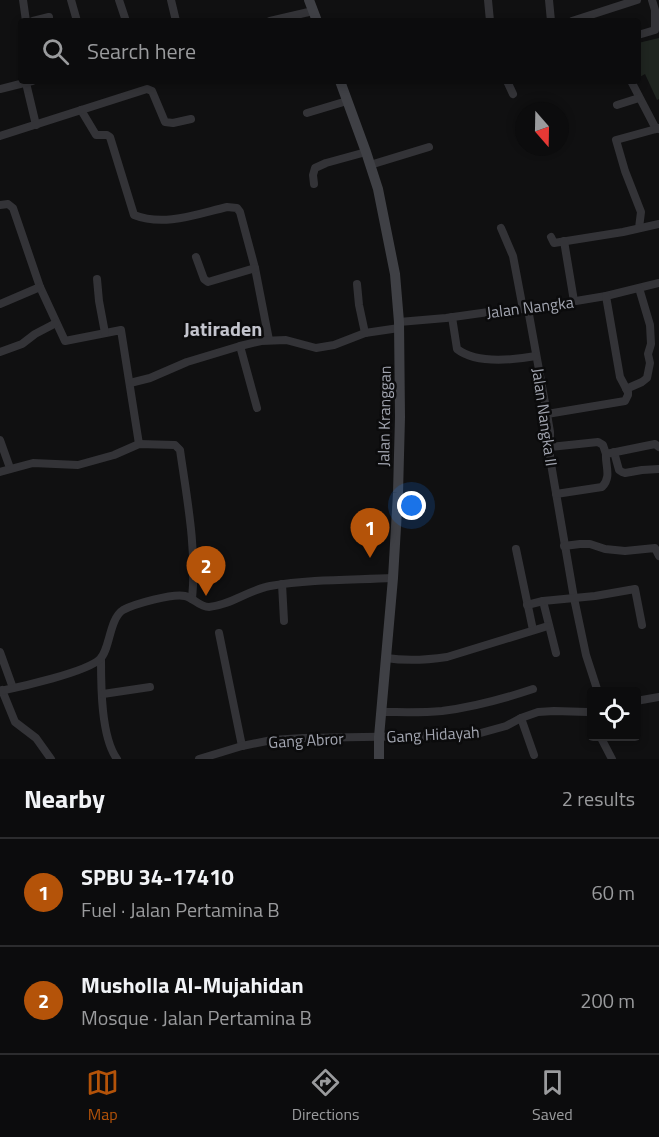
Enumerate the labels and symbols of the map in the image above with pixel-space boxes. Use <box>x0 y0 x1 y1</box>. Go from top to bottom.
north arrow <box>515 102 569 156</box>
street label: Jalan Nangka <box>485 290 575 324</box>
district label: Jatiraden <box>184 313 262 344</box>
street label: Jalan Kranggan <box>371 365 397 467</box>
street label: Jalan Nangka II <box>526 366 564 468</box>
your location <box>397 491 426 520</box>
pin: 1 <box>350 508 389 558</box>
pin: 2 <box>186 546 226 596</box>
street label: Gang Hidayah <box>386 720 480 748</box>
street label: Gang Abror <box>268 726 345 754</box>

